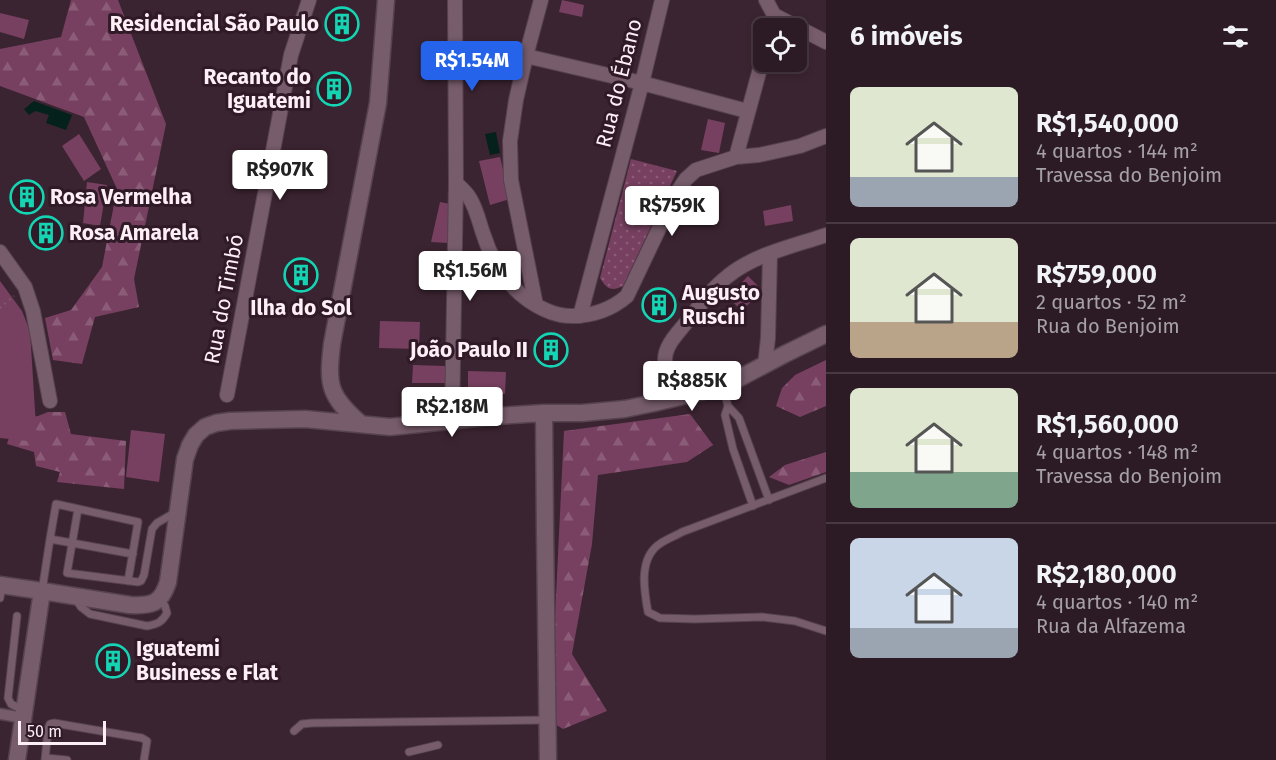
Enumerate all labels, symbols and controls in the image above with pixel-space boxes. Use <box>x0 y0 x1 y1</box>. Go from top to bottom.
building icon: Residencial São Paulo <box>324 6 360 42</box>
place label: Residencial São Paulo <box>110 11 319 37</box>
street label: Rua do Ébano <box>590 16 648 150</box>
map controls <box>753 18 807 72</box>
button: locate <box>753 18 807 72</box>
icon: filters <box>1219 20 1252 53</box>
text: 6 imóveis <box>850 21 962 52</box>
pin: R$1.54M <box>417 41 527 92</box>
text: R$1.54M <box>435 48 509 72</box>
place label: Recanto do Iguatemi <box>203 64 311 114</box>
building icon: Recanto do Iguatemi <box>316 71 352 107</box>
text: R$1,540,000 <box>1036 108 1179 139</box>
icon: home <box>898 111 970 183</box>
text: 4 quartos · 144 m² <box>1036 139 1198 163</box>
pin: R$907K <box>231 150 329 201</box>
text: R$907K <box>246 157 314 181</box>
text: Travessa do Benjoim <box>1036 163 1222 187</box>
building icon: Rosa Vermelha <box>9 179 45 215</box>
place label: Rosa Vermelha <box>50 184 192 210</box>
pin: R$759K <box>623 186 721 237</box>
text: R$759K <box>639 193 705 217</box>
building icon: Rosa Amarela <box>28 215 64 251</box>
place label: Rosa Amarela <box>69 220 199 246</box>
street label: Rua do Timbó <box>199 232 249 366</box>
pin: R$1.56M <box>415 251 525 302</box>
building icon: Ilha do Sol <box>283 257 319 293</box>
text: R$1.56M <box>433 258 507 282</box>
text: R$759,000 <box>1036 259 1157 290</box>
icon: home <box>898 262 970 334</box>
place label: Augusto Ruschi <box>681 280 760 330</box>
building icon: Augusto Ruschi <box>641 287 677 323</box>
text: 2 quartos · 52 m² <box>1036 290 1187 314</box>
place label: Ilha do Sol <box>250 295 352 321</box>
text: Rua do Benjoim <box>1036 314 1180 338</box>
building icon: João Paulo II <box>533 332 569 368</box>
place label: João Paulo II <box>409 337 528 363</box>
pin: R$885K <box>643 361 741 412</box>
text: R$885K <box>657 368 727 392</box>
pin: R$2.18M <box>397 387 507 438</box>
text: R$2.18M <box>416 394 488 418</box>
text: R$1,560,000 <box>1036 409 1179 440</box>
icon: home <box>898 412 970 484</box>
text: 4 quartos · 148 m² <box>1036 440 1198 464</box>
text: Travessa do Benjoim <box>1036 464 1222 488</box>
text: R$2,180,000 <box>1036 559 1177 590</box>
icon: home <box>898 562 970 634</box>
text: 4 quartos · 140 m² <box>1036 590 1198 614</box>
text: Rua da Alfazema <box>1036 614 1186 638</box>
place label: Iguatemi Business e Flat <box>136 636 279 686</box>
building icon: Iguatemi Business e Flat <box>95 643 131 679</box>
scale bar <box>18 718 106 746</box>
text: 50 m <box>27 722 62 741</box>

